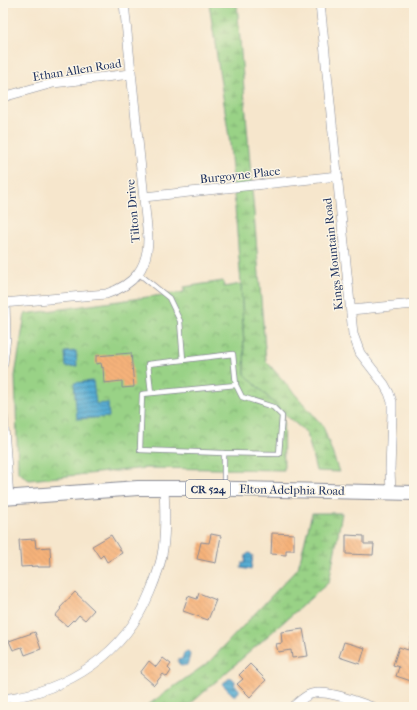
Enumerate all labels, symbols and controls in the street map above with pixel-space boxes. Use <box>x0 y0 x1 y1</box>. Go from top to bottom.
street label: Ethan Allen Road <box>31 56 123 84</box>
street label: Burgoyne Place <box>199 164 281 186</box>
street label: Tilton Drive <box>123 179 143 243</box>
street label: Kings Mountain Road <box>320 197 346 311</box>
road number: CR 524 <box>186 480 230 498</box>
street label: Elton Adelphia Road <box>239 482 345 498</box>

